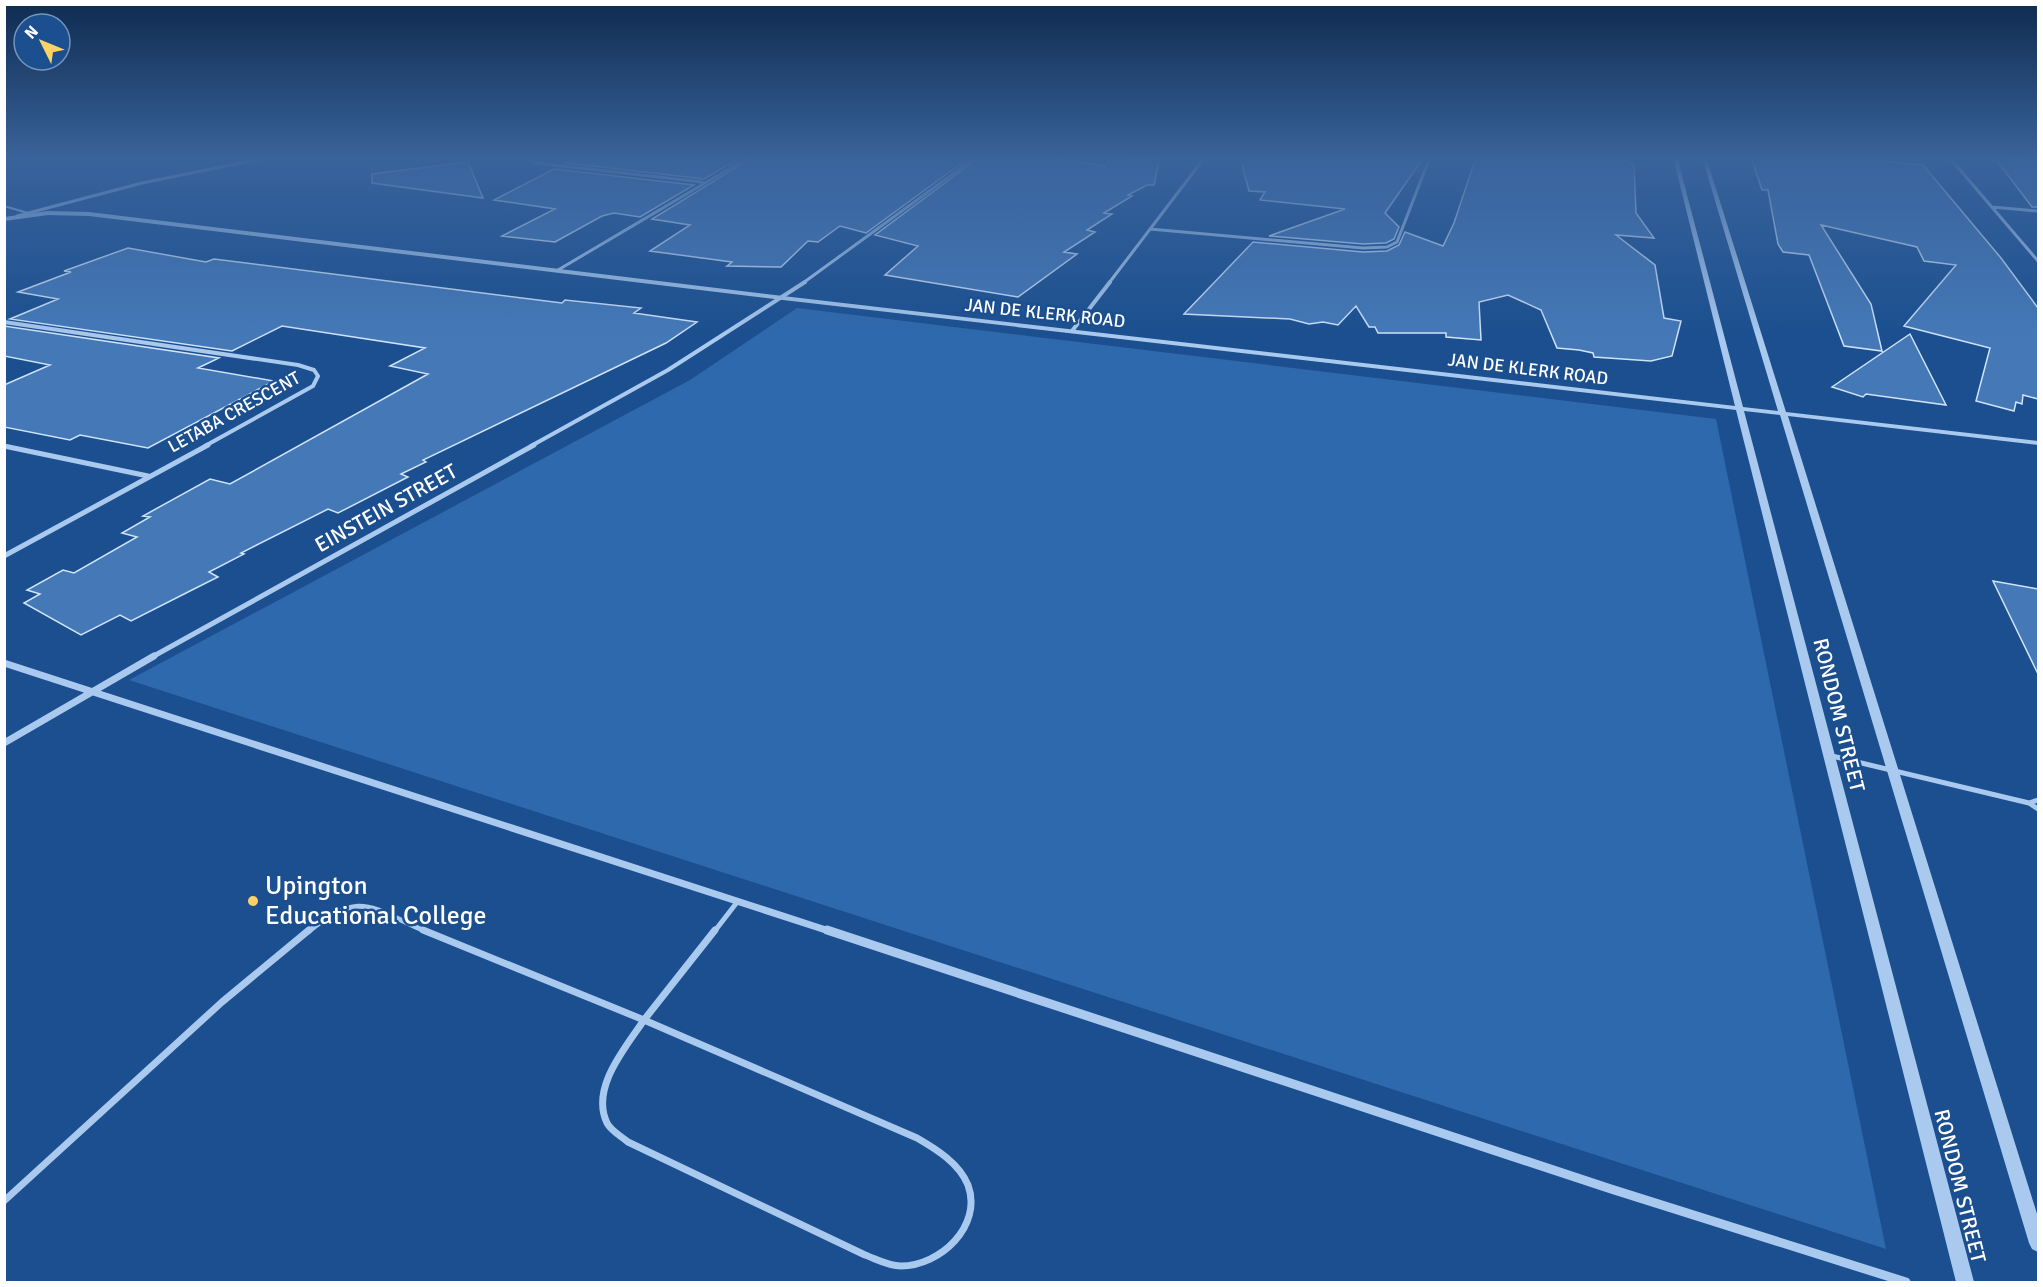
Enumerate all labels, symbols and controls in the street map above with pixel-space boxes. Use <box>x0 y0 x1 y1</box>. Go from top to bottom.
north arrow <box>12 12 72 72</box>
text: N <box>21 22 43 43</box>
street label: JAN DE KLERK ROAD <box>964 294 1126 332</box>
street label: JAN DE KLERK ROAD <box>1447 348 1609 390</box>
street label: LETABA CRESCENT <box>164 366 304 457</box>
street label: EINSTEIN STREET <box>310 458 462 558</box>
street label: RONDOM STREET <box>1807 635 1871 795</box>
place label: Upington Educational College <box>265 870 487 932</box>
marker: Upington Educational College <box>246 894 260 908</box>
street label: RONDOM STREET <box>1928 1106 1992 1266</box>

